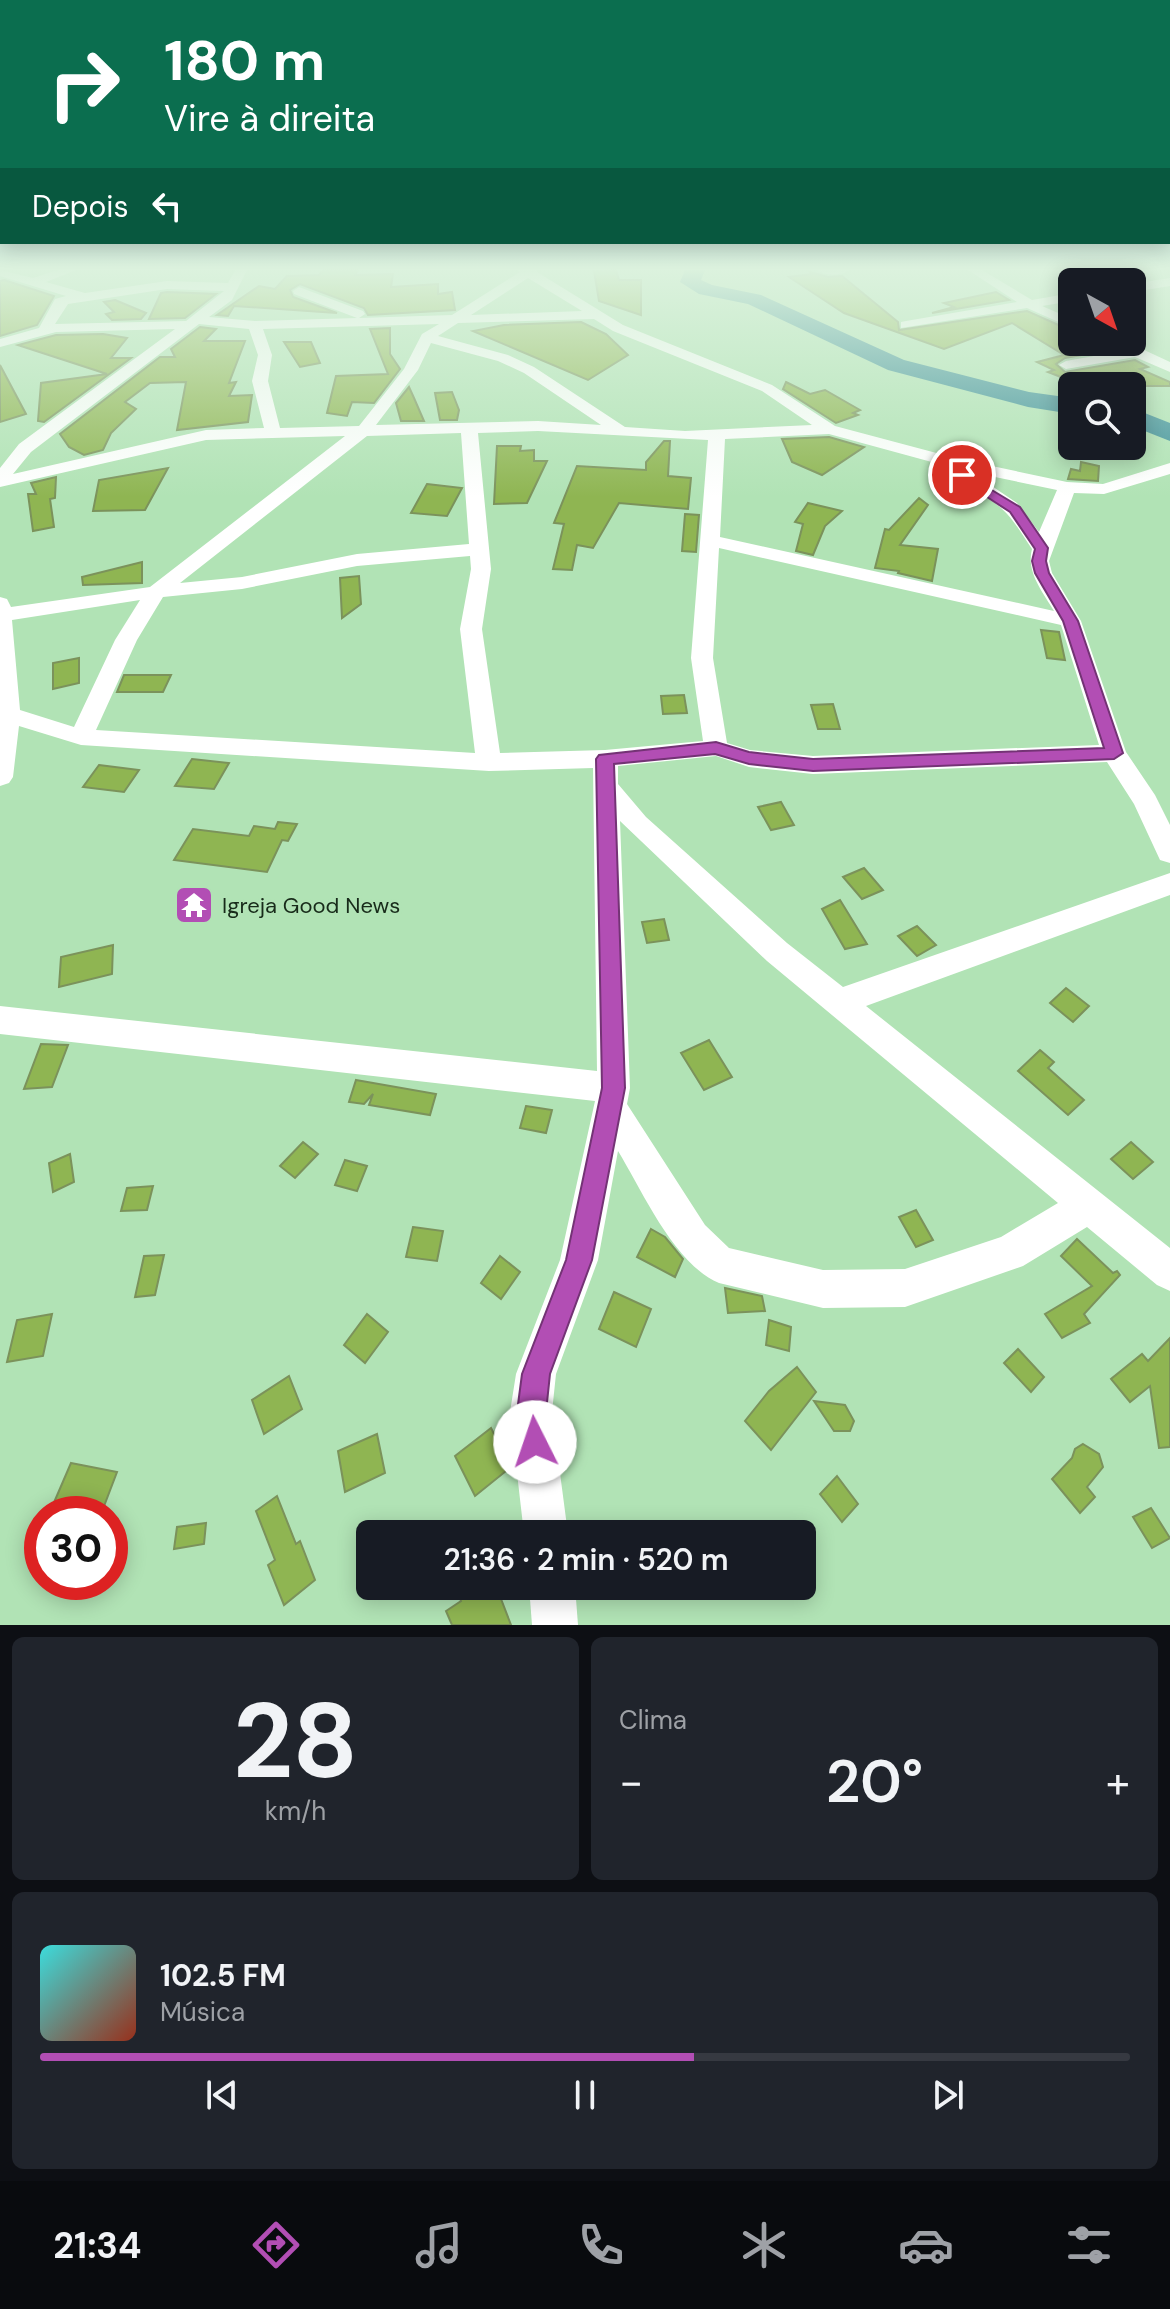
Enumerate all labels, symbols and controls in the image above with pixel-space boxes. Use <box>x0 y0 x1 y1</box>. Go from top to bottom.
text: 180 m <box>164 24 325 97</box>
icon: right <box>32 32 136 136</box>
text: Vire à direita <box>164 95 375 142</box>
icon: left <box>145 184 189 228</box>
text: Depois <box>32 187 129 226</box>
north arrow <box>1058 268 1146 356</box>
map controls <box>1058 268 1146 460</box>
button: search <box>1058 372 1146 460</box>
pin <box>928 441 996 509</box>
icon: arrive <box>940 453 984 497</box>
temple icon: Igreja Good News <box>173 884 215 926</box>
place label: Igreja Good News <box>222 891 400 920</box>
position arrow <box>493 1400 577 1484</box>
speed limit sign: 30 <box>24 1496 128 1600</box>
text: 21:36 · 2 min · 520 m <box>443 1540 729 1579</box>
text: 28 <box>233 1674 358 1809</box>
text: Clima <box>619 1703 687 1737</box>
text: 20° <box>826 1742 923 1821</box>
text: − <box>619 1753 643 1811</box>
text: + <box>1106 1753 1130 1811</box>
text: km/h <box>265 1794 326 1828</box>
text: 102.5 FM <box>160 1956 286 1995</box>
text: Música <box>160 1995 245 2029</box>
icon: previous <box>200 2073 244 2117</box>
icon: pause <box>563 2073 607 2117</box>
icon: next <box>926 2073 970 2117</box>
icon: directions <box>248 2217 304 2273</box>
icon: music <box>411 2217 467 2273</box>
icon: phone <box>573 2217 629 2273</box>
icon: climate <box>736 2217 792 2273</box>
icon: car <box>898 2217 954 2273</box>
icon: filters <box>1061 2217 1117 2273</box>
text: 21:34 <box>53 2222 141 2269</box>

